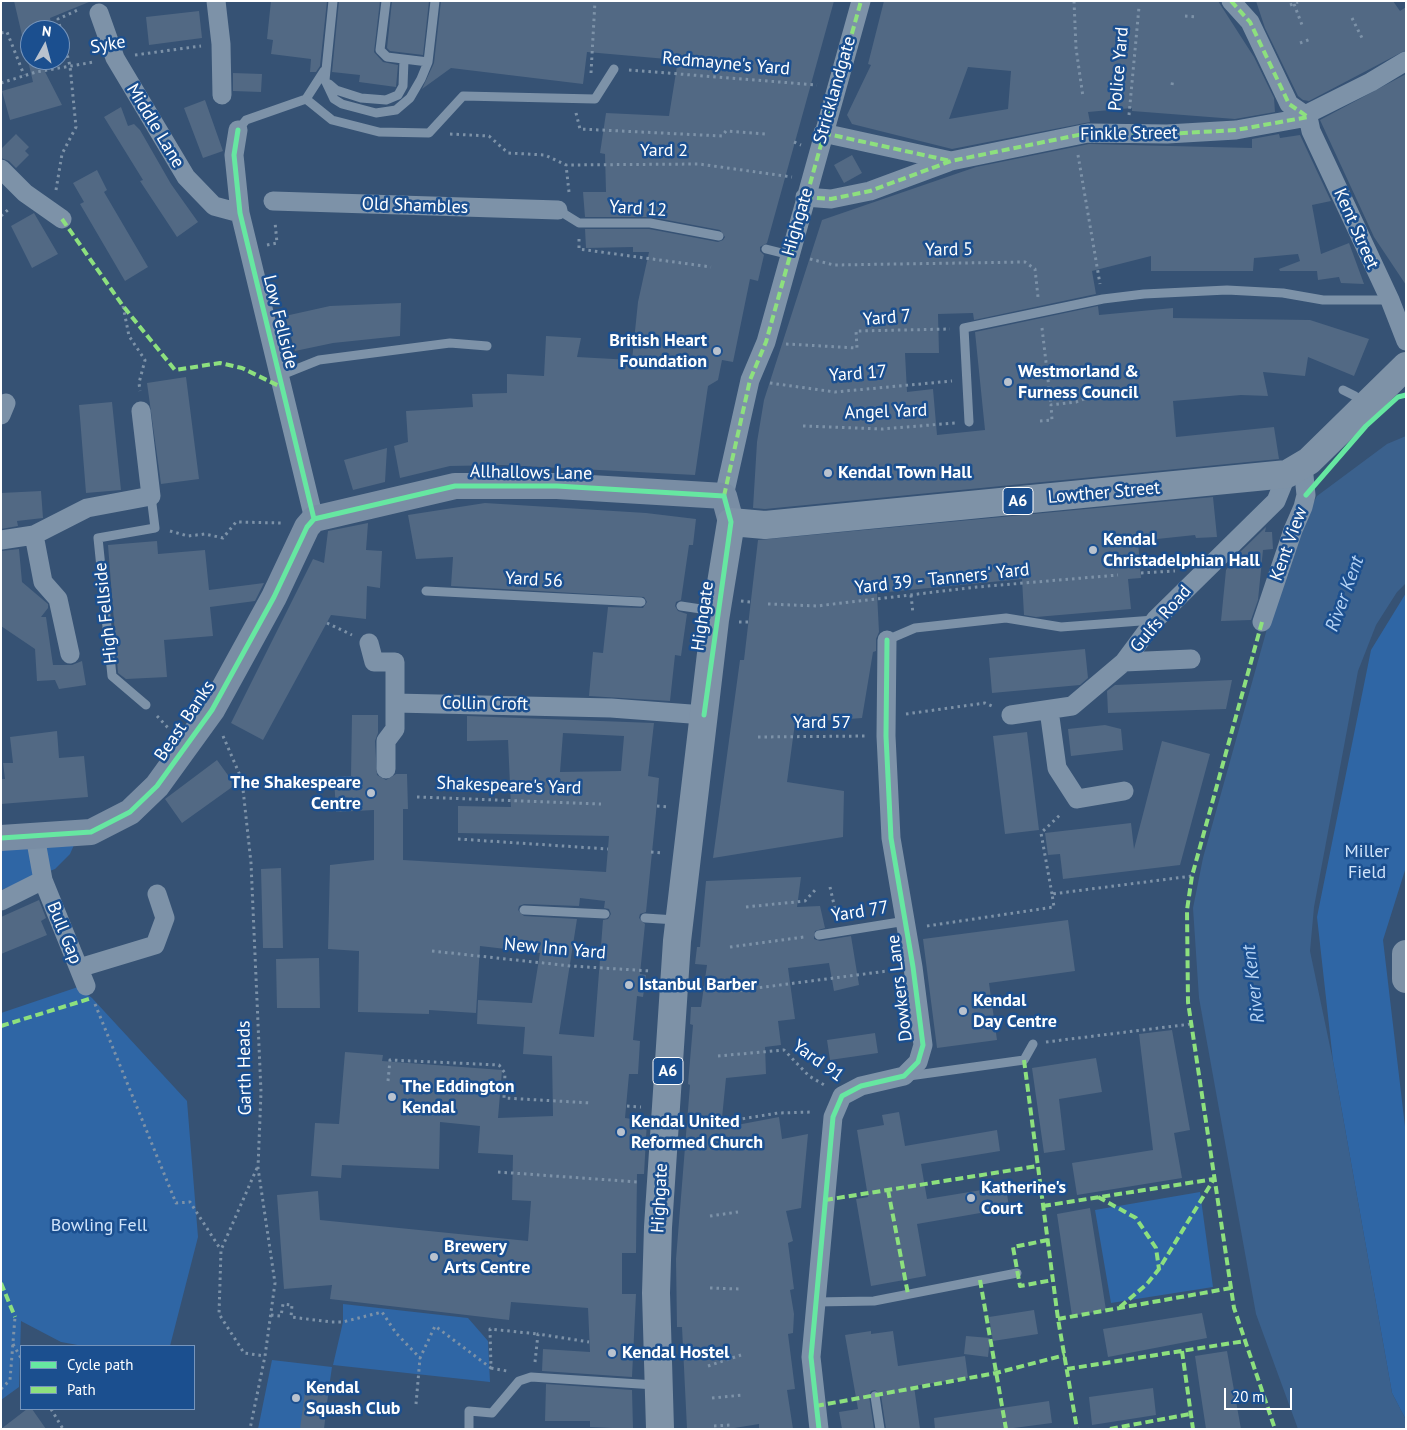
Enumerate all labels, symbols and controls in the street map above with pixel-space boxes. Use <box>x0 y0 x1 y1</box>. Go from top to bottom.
north arrow <box>20 20 70 70</box>
text: N <box>41 22 52 41</box>
street label: Police Yard <box>1105 26 1133 112</box>
street label: Syke <box>89 31 127 59</box>
street label: Stricklandgate <box>809 34 861 146</box>
street label: Redmayne's Yard <box>661 48 791 80</box>
street label: Middle Lane <box>121 80 189 172</box>
street label: Finkle Street <box>1080 122 1178 146</box>
street label: Yard 2 <box>640 140 688 162</box>
street label: Highgate <box>778 185 818 259</box>
street label: Kent Street <box>1329 185 1383 273</box>
street label: Old Shambles <box>361 193 469 219</box>
street label: Yard 12 <box>608 196 668 222</box>
street label: Yard 5 <box>925 239 973 261</box>
street label: Low Fellside <box>258 273 302 371</box>
street label: Yard 7 <box>862 305 912 331</box>
place label: British Heart Foundation <box>609 330 707 372</box>
marker: British Heart Foundation <box>711 345 723 357</box>
street label: Yard 17 <box>828 361 888 387</box>
place label: Westmorland & Furness Council <box>1018 361 1139 404</box>
marker: Westmorland & Furness Council <box>1002 376 1014 388</box>
street label: Angel Yard <box>844 400 928 424</box>
street label: Allhallows Lane <box>470 461 592 485</box>
place label: Kendal Town Hall <box>838 462 972 484</box>
marker: Kendal Town Hall <box>822 467 834 479</box>
street label: Lowther Street <box>1047 477 1161 509</box>
road number: A6 <box>1003 488 1033 514</box>
street label: Kent View <box>1266 504 1312 584</box>
place label: Kendal Christadelphian Hall <box>1103 529 1260 572</box>
marker: Kendal Christadelphian Hall <box>1087 544 1099 556</box>
water label: River Kent <box>1321 553 1369 635</box>
street label: Yard 39 - Tanners' Yard <box>853 559 1031 599</box>
street label: High Fellside <box>90 561 122 665</box>
street label: Yard 56 <box>505 568 563 592</box>
street label: Highgate <box>687 580 719 652</box>
street label: Gulfs Road <box>1126 581 1196 657</box>
street label: Beast Banks <box>150 677 220 765</box>
street label: Collin Croft <box>442 692 528 716</box>
street label: Yard 57 <box>793 712 851 734</box>
place label: The Shakespeare Centre <box>230 772 361 814</box>
street label: Shakespeare's Yard <box>436 773 582 799</box>
marker: The Shakespeare Centre <box>365 787 377 799</box>
park label: Miller Field <box>1345 841 1389 884</box>
street label: Yard 77 <box>830 897 890 927</box>
street label: Bull Gap <box>42 899 86 967</box>
street label: Dowkers Lane <box>883 933 917 1043</box>
street label: New Inn Yard <box>503 934 607 964</box>
water label: River Kent <box>1238 944 1270 1024</box>
place label: Istanbul Barber <box>639 974 757 996</box>
marker: Istanbul Barber <box>623 979 635 991</box>
place label: Kendal Day Centre <box>973 990 1057 1032</box>
marker: Kendal Day Centre <box>957 1005 969 1017</box>
street label: Garth Heads <box>233 1020 257 1116</box>
street label: Yard 91 <box>788 1035 848 1087</box>
road number: A6 <box>653 1058 683 1084</box>
place label: The Eddington Kendal <box>402 1076 514 1118</box>
marker: The Eddington Kendal <box>386 1091 398 1103</box>
place label: Kendal United Reformed Church <box>631 1111 763 1154</box>
marker: Kendal United Reformed Church <box>615 1126 627 1138</box>
street label: Highgate <box>647 1162 673 1234</box>
place label: Katherine's Court <box>981 1177 1066 1220</box>
marker: Katherine's Court <box>965 1192 977 1204</box>
park label: Bowling Fell <box>51 1215 147 1237</box>
place label: Brewery Arts Centre <box>444 1236 530 1278</box>
marker: Brewery Arts Centre <box>428 1251 440 1263</box>
place label: Kendal Hostel <box>622 1342 729 1364</box>
legend <box>20 1345 195 1410</box>
marker: Kendal Hostel <box>606 1347 618 1359</box>
text: Cycle path <box>67 1355 133 1374</box>
place label: Kendal Squash Club <box>306 1377 400 1420</box>
scale bar <box>1227 1378 1294 1410</box>
text: Path <box>67 1380 96 1399</box>
text: 20 m <box>1232 1387 1265 1406</box>
marker: Kendal Squash Club <box>290 1392 302 1404</box>

